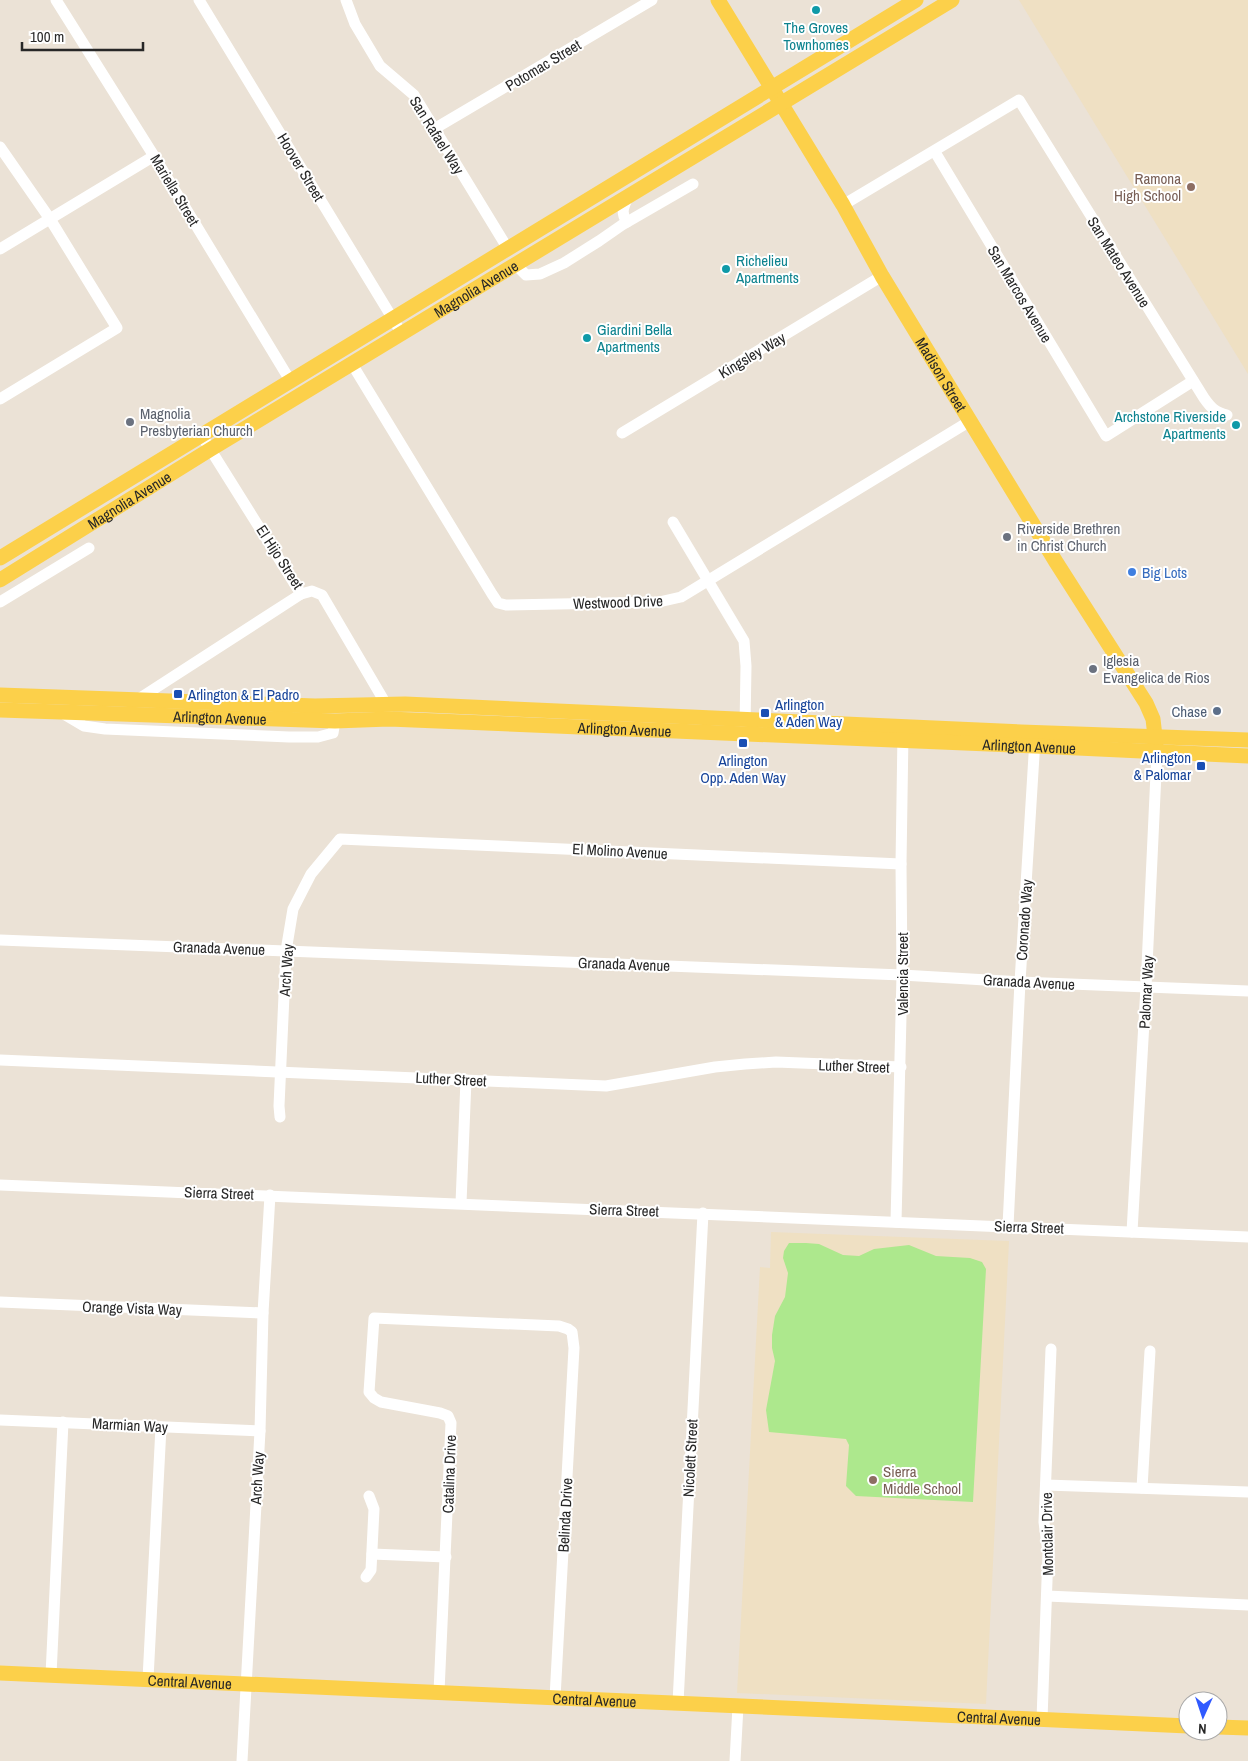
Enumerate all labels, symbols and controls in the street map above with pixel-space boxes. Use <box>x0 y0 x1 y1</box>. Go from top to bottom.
marker: The Groves Townhomes <box>810 4 822 16</box>
place label: The Groves Townhomes <box>783 17 849 55</box>
scale bar <box>22 20 144 52</box>
text: 100 m <box>30 26 64 47</box>
street label: Potomac Street <box>501 34 585 96</box>
street label: San Rafael Way <box>405 92 470 179</box>
street label: Hoover Street <box>272 129 330 205</box>
street label: Mariella Street <box>145 150 205 230</box>
place label: Ramona High School <box>1114 168 1181 206</box>
marker: Ramona High School <box>1185 181 1197 193</box>
street label: San Mateo Avenue <box>1083 212 1155 312</box>
street label: San Marcos Avenue <box>983 241 1057 347</box>
place label: Richelieu Apartments <box>735 250 799 288</box>
street label: Magnolia Avenue <box>430 255 522 322</box>
marker: Richelieu Apartments <box>720 263 732 275</box>
place label: Giardini Bella Apartments <box>596 319 672 357</box>
street label: Kingsley Way <box>715 326 790 383</box>
marker: Giardini Bella Apartments <box>581 332 593 344</box>
street label: Madison Street <box>911 333 973 416</box>
place label: Magnolia Presbyterian Church <box>140 403 253 441</box>
place label: Archstone Riverside Apartments <box>1114 406 1226 444</box>
marker: Magnolia Presbyterian Church <box>124 416 136 428</box>
marker: Archstone Riverside Apartments <box>1230 419 1242 431</box>
street label: Magnolia Avenue <box>83 466 175 534</box>
place label: Riverside Brethren in Christ Church <box>1017 518 1120 556</box>
street label: El Hijo Street <box>251 521 309 594</box>
marker: Riverside Brethren in Christ Church <box>1001 531 1013 543</box>
place label: Big Lots <box>1142 562 1187 583</box>
marker: Big Lots <box>1126 566 1138 578</box>
street label: Westwood Drive <box>573 590 664 614</box>
place label: Iglesia Evangelica de Rios <box>1103 650 1210 688</box>
marker: Iglesia Evangelica de Rios <box>1087 663 1099 675</box>
place label: Arlington & El Padro <box>187 684 300 705</box>
marker: Arlington & El Padro <box>172 688 184 700</box>
place label: Arlington & Aden Way <box>774 694 843 732</box>
place label: Chase <box>1171 701 1207 722</box>
street label: Arlington Avenue <box>172 705 267 729</box>
marker: Chase <box>1211 705 1223 717</box>
marker: Arlington & Aden Way <box>759 707 771 719</box>
street label: Arlington Avenue <box>576 716 672 741</box>
street label: Arlington Avenue <box>981 733 1077 758</box>
marker: Arlington Opp. Aden Way <box>737 737 749 749</box>
place label: Arlington & Palomar <box>1134 747 1191 785</box>
place label: Arlington Opp. Aden Way <box>700 750 787 788</box>
marker: Arlington & Palomar <box>1195 760 1207 772</box>
street label: El Molino Avenue <box>572 838 668 864</box>
street label: Coronado Way <box>1011 878 1037 961</box>
street label: Valencia Street <box>892 932 913 1016</box>
street label: Granada Avenue <box>173 936 266 960</box>
street label: Arch Way <box>274 942 298 998</box>
street label: Granada Avenue <box>578 952 671 976</box>
street label: Palomar Way <box>1134 954 1158 1029</box>
street label: Granada Avenue <box>982 969 1076 995</box>
street label: Luther Street <box>818 1054 890 1078</box>
street label: Luther Street <box>415 1067 488 1091</box>
street label: Sierra Street <box>184 1181 255 1205</box>
street label: Sierra Street <box>589 1198 660 1222</box>
street label: Sierra Street <box>994 1215 1065 1239</box>
street label: Orange Vista Way <box>82 1296 183 1320</box>
street label: Marmian Way <box>91 1413 169 1438</box>
street label: Nicolett Street <box>677 1418 703 1497</box>
street label: Catalina Drive <box>437 1434 461 1514</box>
street label: Arch Way <box>245 1450 269 1506</box>
place label: Sierra Middle School <box>883 1461 961 1499</box>
marker: Sierra Middle School <box>867 1474 879 1486</box>
street label: Belinda Drive <box>553 1477 577 1553</box>
street label: Montclair Drive <box>1036 1492 1058 1576</box>
street label: Central Avenue <box>147 1669 232 1694</box>
street label: Central Avenue <box>552 1687 637 1712</box>
north arrow <box>1178 1691 1228 1741</box>
street label: Central Avenue <box>957 1705 1042 1730</box>
text: N <box>1198 1720 1207 1738</box>

